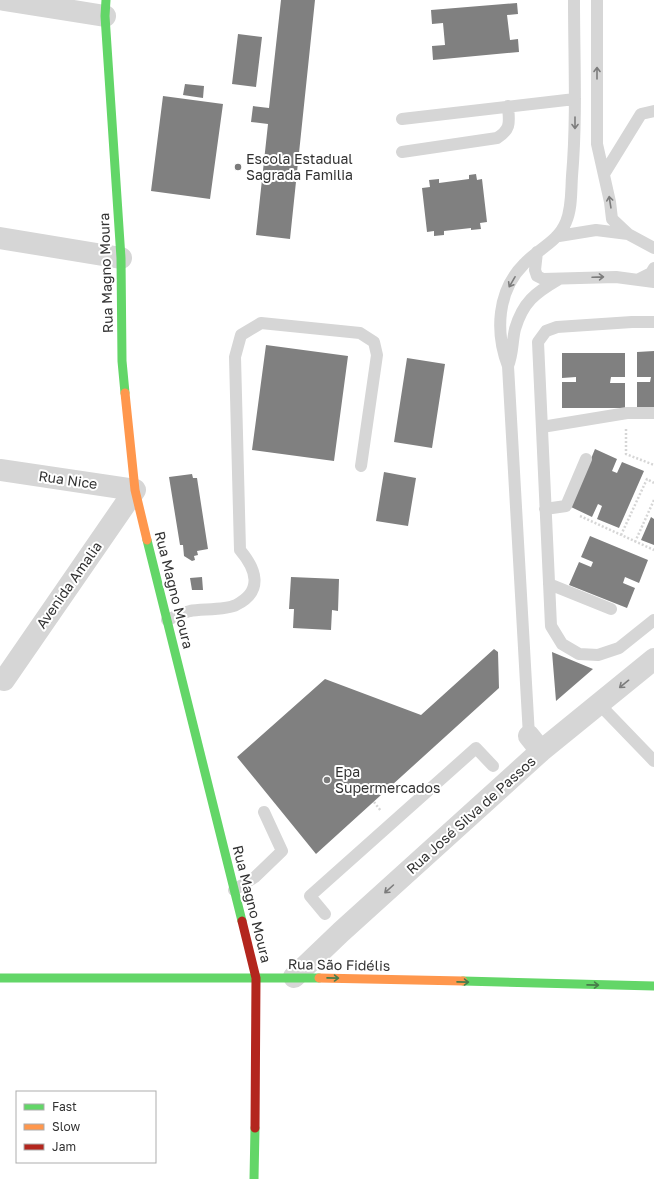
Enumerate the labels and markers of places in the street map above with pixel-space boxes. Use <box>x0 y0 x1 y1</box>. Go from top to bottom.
place label: Escola Estadual Sagrada Familia <box>246 150 353 183</box>
marker: Escola Estadual Sagrada Familia <box>233 162 243 172</box>
place label: Epa Supermercados <box>335 763 440 796</box>
marker: Epa Supermercados <box>322 775 332 785</box>

